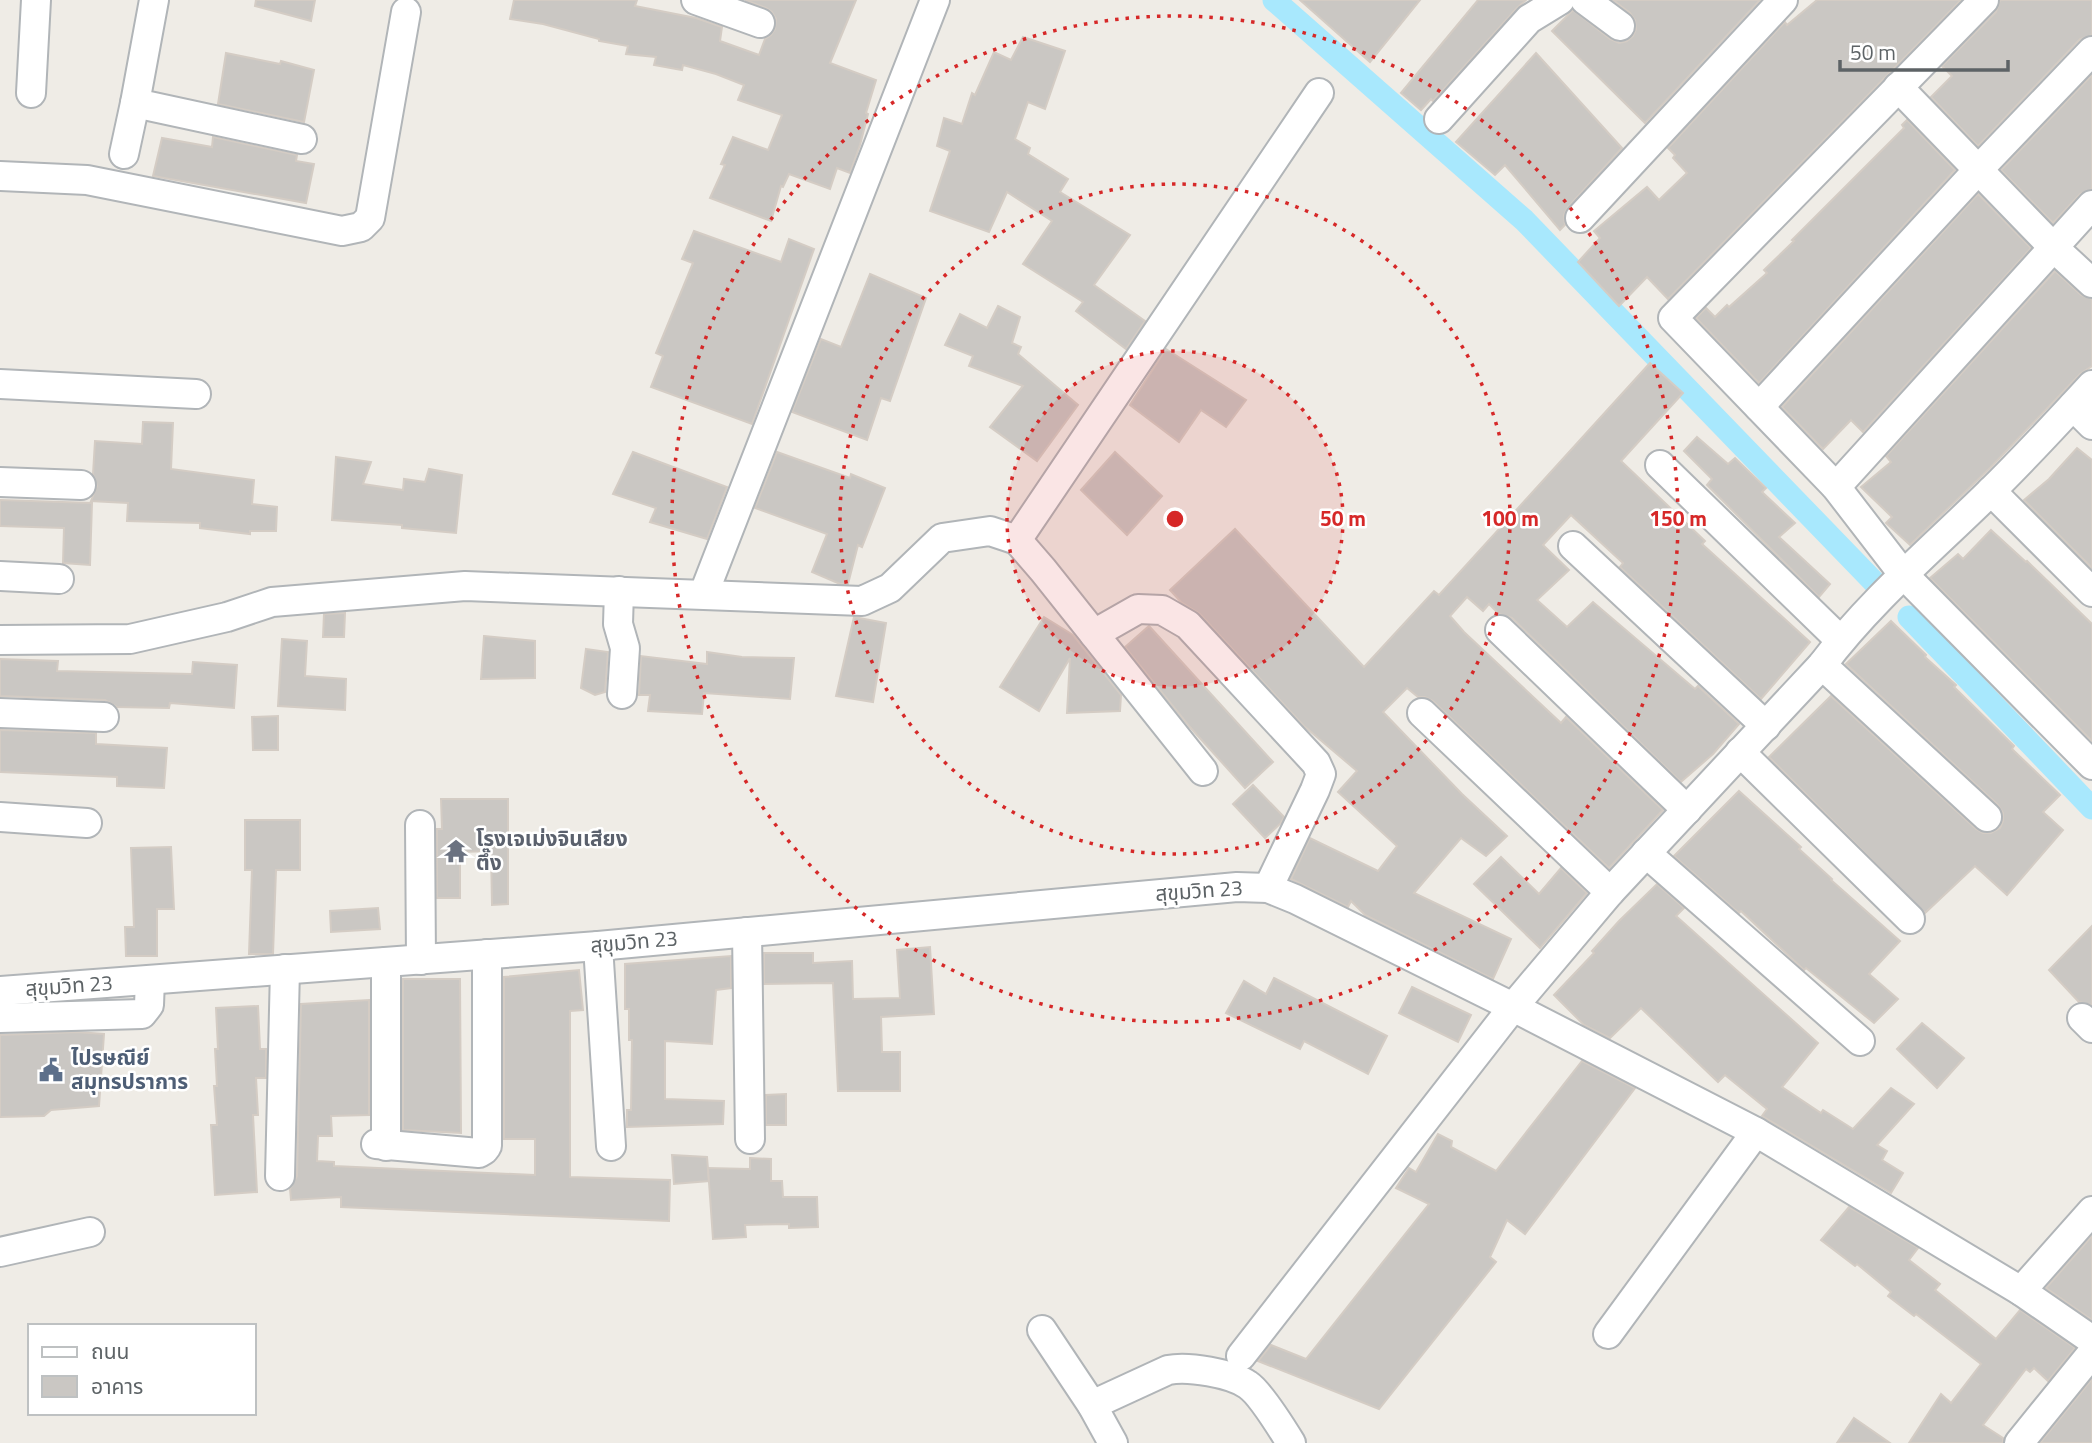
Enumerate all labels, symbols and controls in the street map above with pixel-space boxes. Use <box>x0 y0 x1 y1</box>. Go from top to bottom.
scale bar <box>1840 28 2008 72</box>
text: 50 m <box>1850 36 1896 68</box>
text: 50 m <box>1320 502 1366 534</box>
text: 100 m <box>1481 502 1539 534</box>
text: 150 m <box>1649 502 1707 534</box>
centre of rings <box>1163 507 1187 531</box>
place label: โรงเจเม่งจินเสียง ตึ๊ง <box>476 822 628 878</box>
temple icon: โรงเจเม่งจินเสียง ตึ๊ง <box>442 837 470 865</box>
street label: สุขุมวิท 23 <box>1154 871 1244 909</box>
street label: สุขุมวิท 23 <box>589 921 679 961</box>
street label: สุขุมวิท 23 <box>24 966 114 1004</box>
place label: ไปรษณีย์ สมุทรปราการ <box>71 1041 188 1097</box>
public building icon: ไปรษณีย์ สมุทรปราการ <box>37 1056 65 1084</box>
legend <box>28 1324 256 1415</box>
text: ถนน <box>91 1335 129 1367</box>
text: อาคาร <box>91 1370 143 1402</box>

